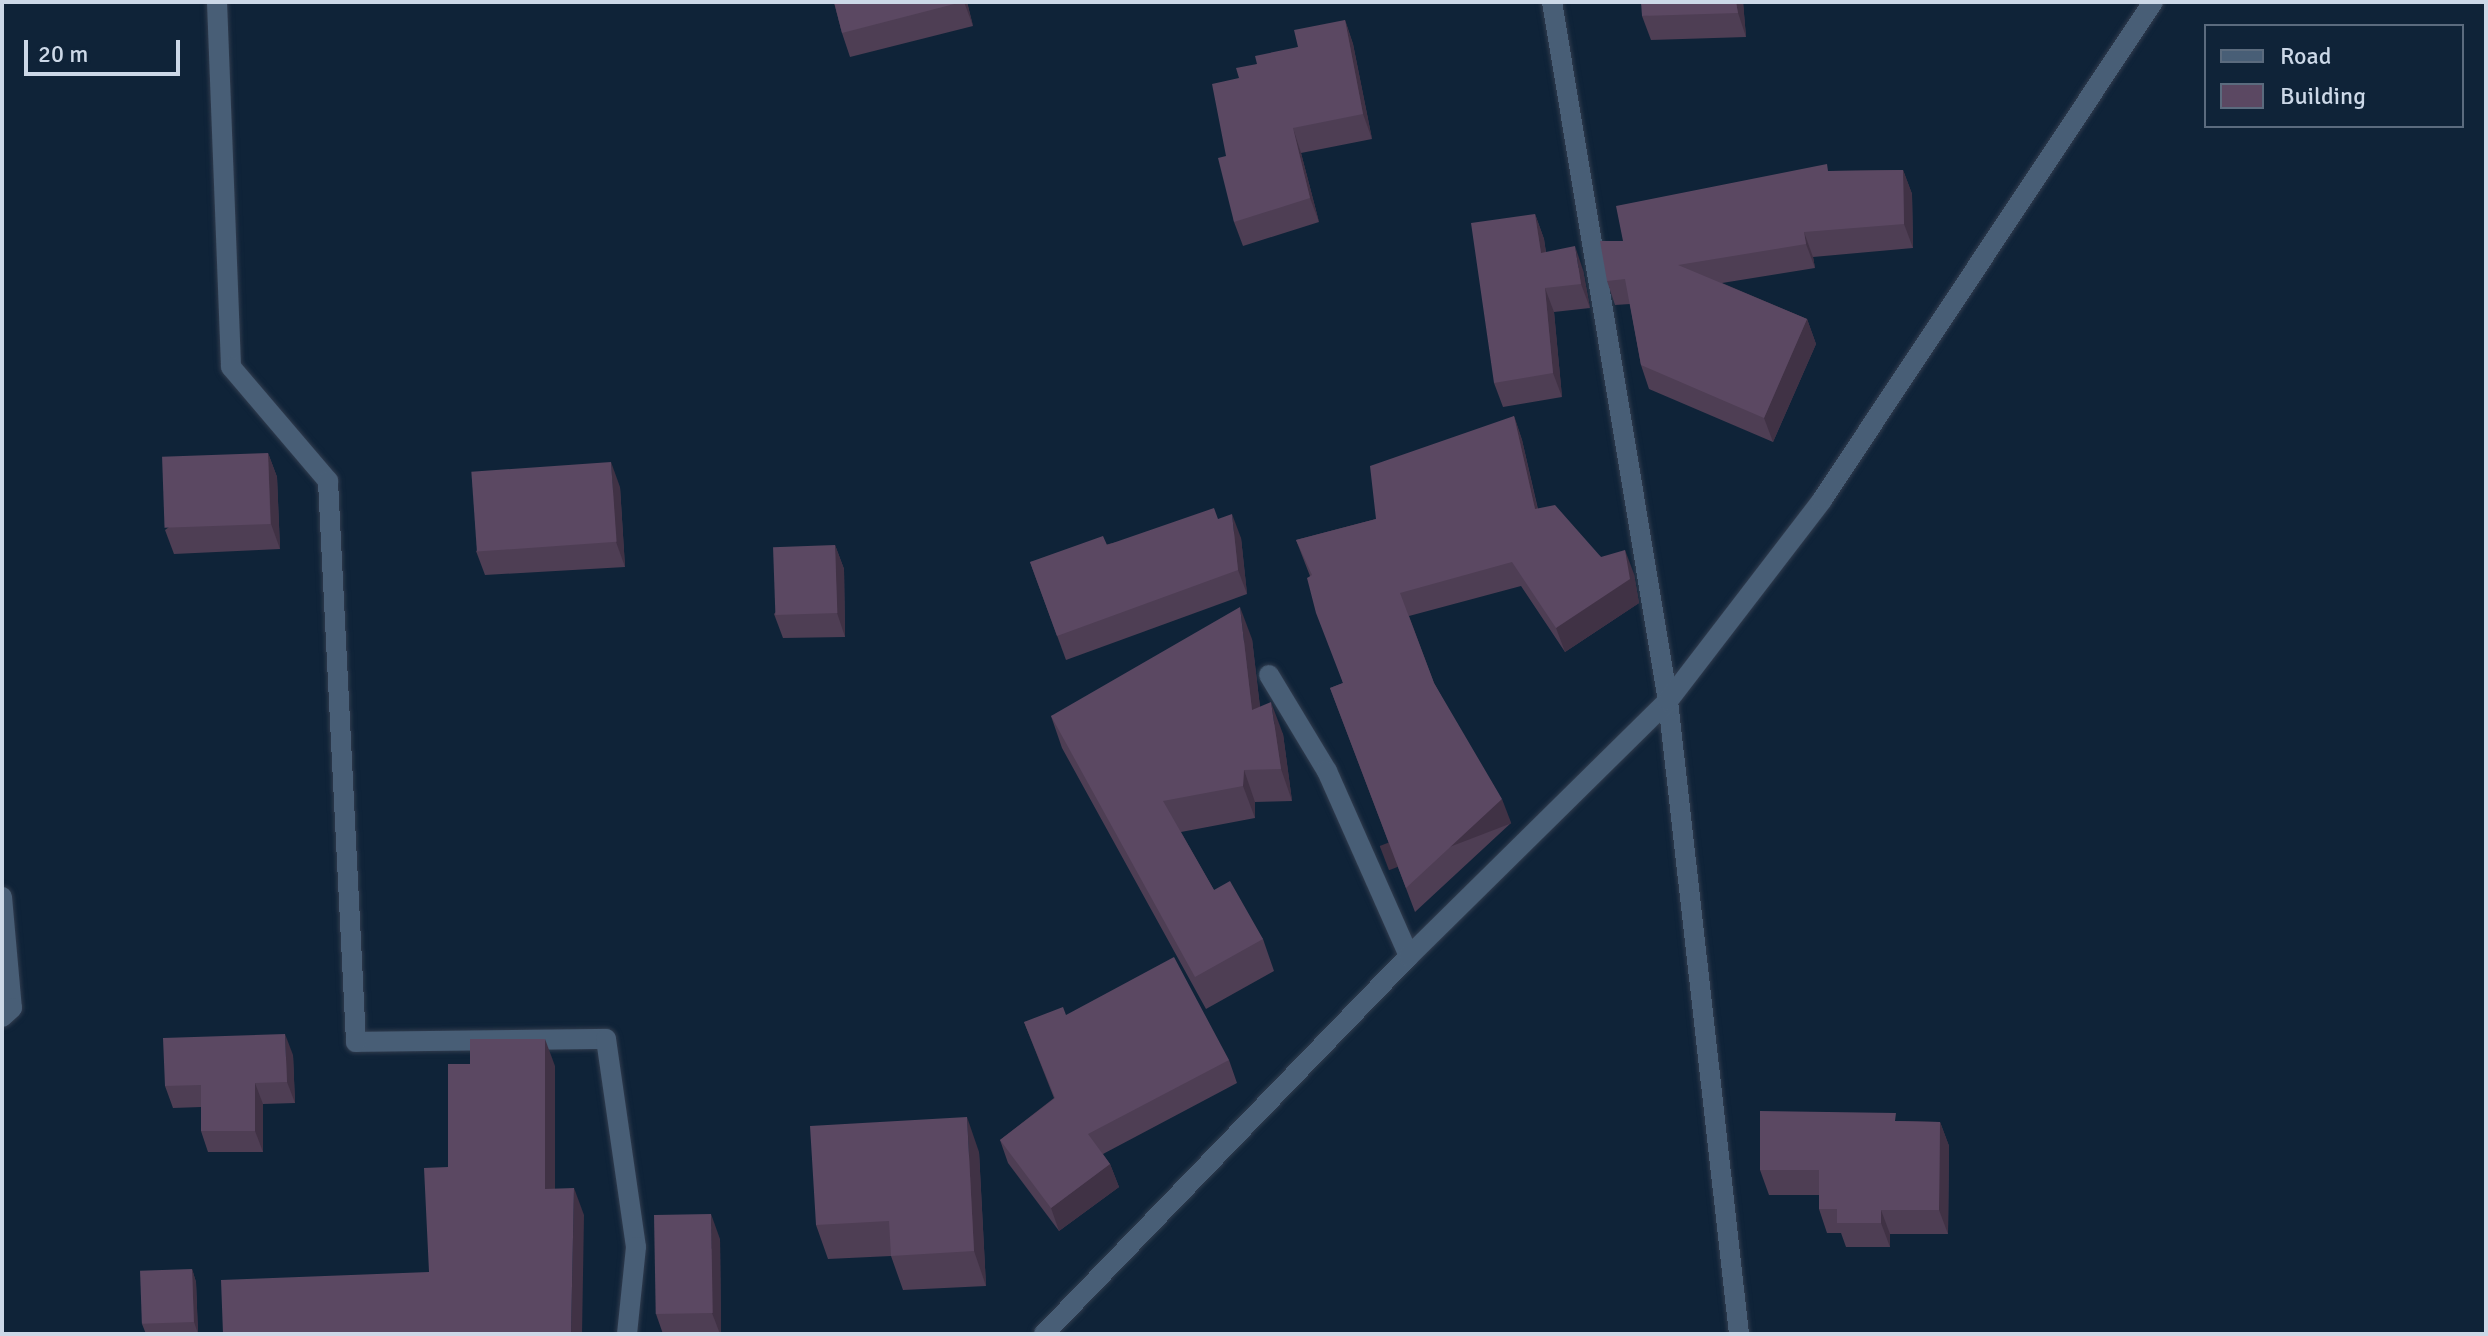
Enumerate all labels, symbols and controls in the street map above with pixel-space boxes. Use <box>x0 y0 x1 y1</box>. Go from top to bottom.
scale bar <box>28 24 184 74</box>
legend <box>2204 24 2464 128</box>
text: 20 m <box>38 39 88 69</box>
text: Road <box>2280 41 2331 71</box>
text: Building <box>2280 81 2366 111</box>

